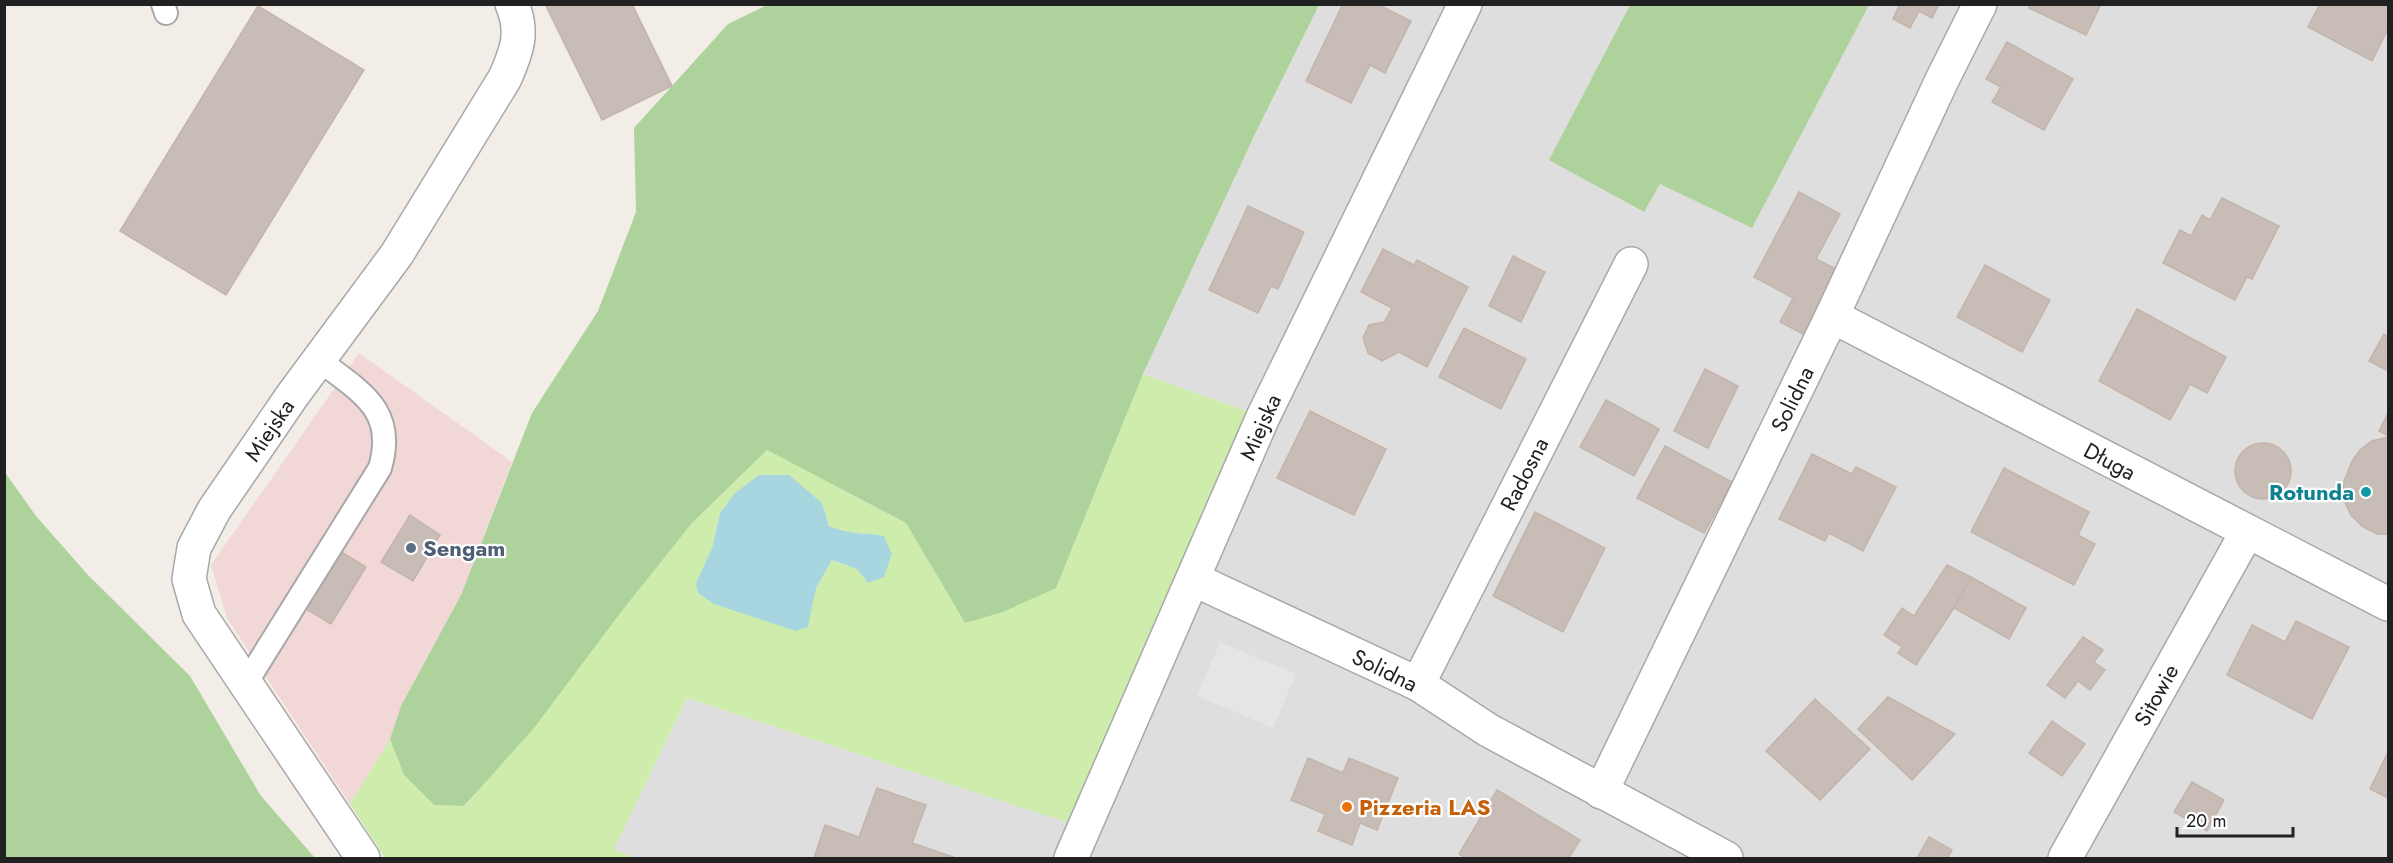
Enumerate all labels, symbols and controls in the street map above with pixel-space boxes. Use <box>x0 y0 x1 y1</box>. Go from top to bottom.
street label: Solidna <box>1762 361 1822 437</box>
street label: Miejska <box>1231 389 1289 465</box>
street label: Miejska <box>236 392 302 468</box>
street label: Radosna <box>1492 432 1556 516</box>
street label: Długa <box>2078 434 2142 488</box>
place label: Rotunda <box>2269 476 2354 508</box>
marker: Rotunda <box>2359 485 2373 499</box>
place label: Sengam <box>423 532 505 564</box>
marker: Sengam <box>404 541 418 555</box>
street label: Solidna <box>1347 640 1423 700</box>
street label: Sitowie <box>2126 658 2186 732</box>
place label: Pizzeria LAS <box>1359 791 1490 823</box>
marker: Pizzeria LAS <box>1340 800 1354 814</box>
scale bar <box>2177 800 2292 838</box>
text: 20 m <box>2186 808 2226 834</box>

